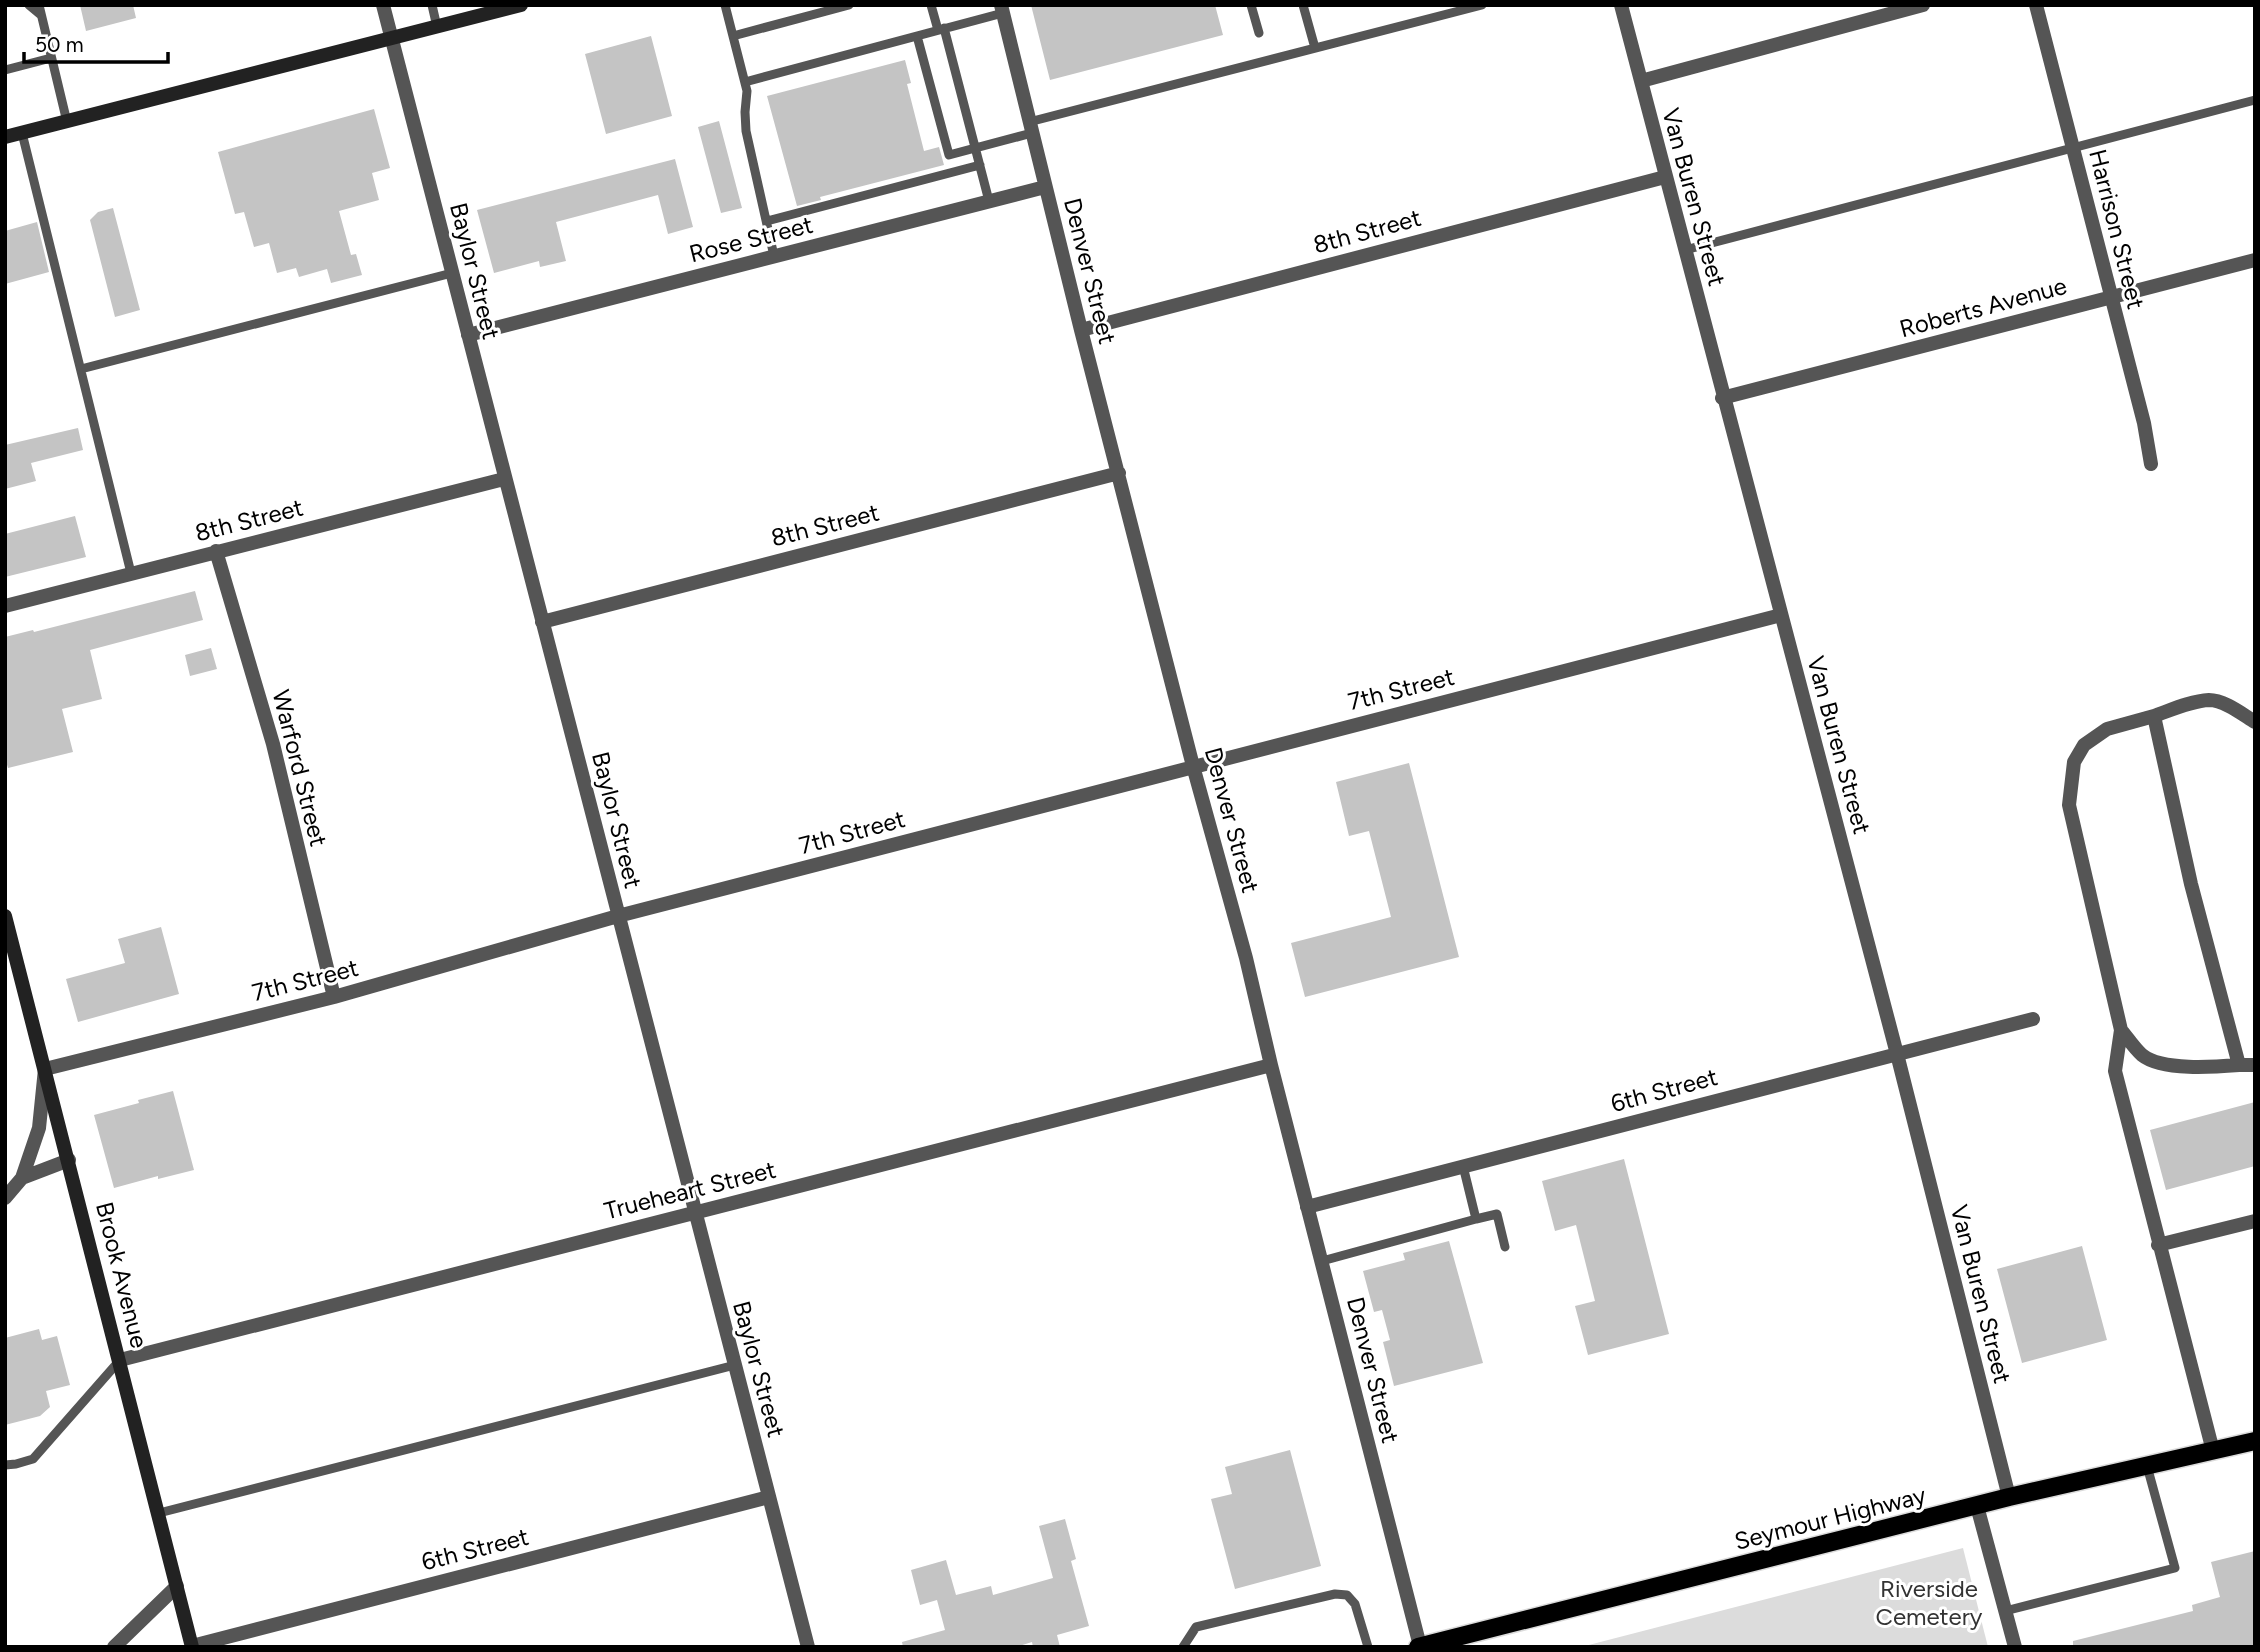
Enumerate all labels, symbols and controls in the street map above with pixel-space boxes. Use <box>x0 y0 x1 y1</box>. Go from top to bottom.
scale bar <box>24 21 168 65</box>
text: 50 m <box>35 32 84 57</box>
street label: Van Buren Street <box>1656 105 1732 289</box>
street label: Harrison Street <box>2083 146 2151 312</box>
street label: Denver Street <box>1058 195 1122 347</box>
street label: Baylor Street <box>444 200 506 342</box>
street label: 8th Street <box>1310 203 1424 259</box>
street label: Rose Street <box>686 210 816 268</box>
street label: Roberts Avenue <box>1896 271 2070 343</box>
street label: 8th Street <box>192 493 306 547</box>
street label: 8th Street <box>768 498 882 552</box>
street label: Van Buren Street <box>1801 653 1877 837</box>
street label: 7th Street <box>1345 662 1457 716</box>
street label: Warford Street <box>267 687 333 849</box>
street label: Denver Street <box>1199 744 1265 896</box>
street label: Baylor Street <box>586 749 648 891</box>
street label: 7th Street <box>796 804 908 860</box>
street label: 7th Street <box>249 953 361 1007</box>
street label: 6th Street <box>1608 1062 1720 1118</box>
street label: Trueheart Street <box>601 1155 779 1225</box>
street label: Brook Avenue <box>90 1199 154 1351</box>
street label: Van Buren Street <box>1945 1202 2017 1386</box>
street label: Denver Street <box>1341 1294 1405 1446</box>
street label: Baylor Street <box>727 1298 791 1440</box>
street label: Seymour Highway <box>1731 1480 1929 1556</box>
street label: 6th Street <box>419 1522 531 1576</box>
park label: Riverside Cemetery <box>1876 1574 1983 1631</box>

